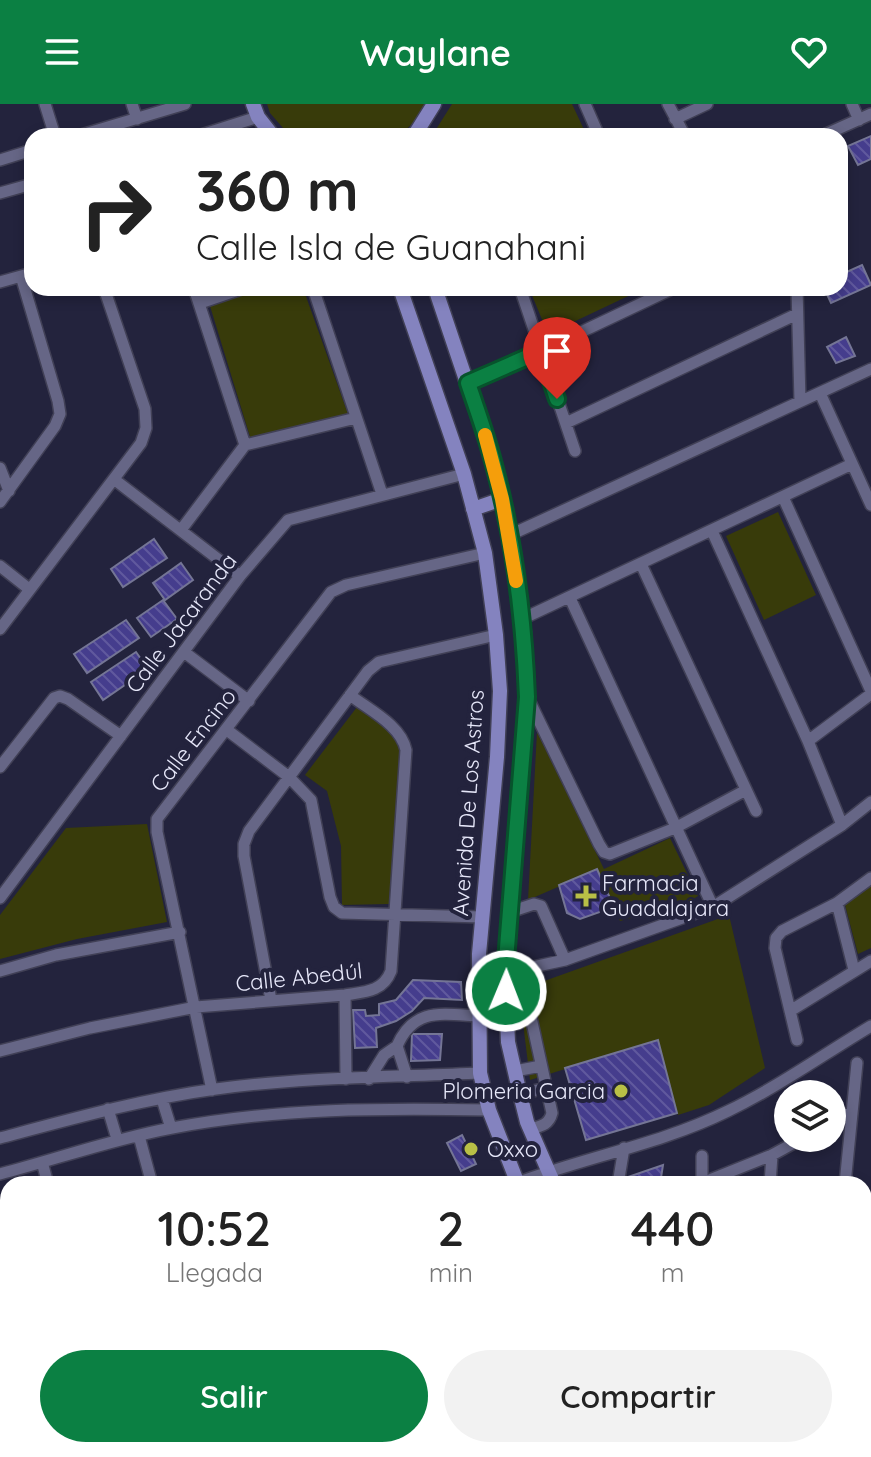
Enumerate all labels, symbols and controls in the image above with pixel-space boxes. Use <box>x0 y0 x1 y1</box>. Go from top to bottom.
icon: menu <box>40 30 84 74</box>
text: Waylane <box>360 30 511 75</box>
icon: heart <box>787 30 831 74</box>
text: 360 m <box>196 155 359 225</box>
icon: right <box>64 160 168 264</box>
text: Calle Isla de Guanahani <box>196 224 586 269</box>
pin <box>523 317 591 399</box>
icon: arrive <box>535 329 579 373</box>
street label: Calle Jacaranda <box>119 548 243 698</box>
street label: Calle Encino <box>144 683 242 797</box>
street label: Avenida De Los Astros <box>446 689 490 917</box>
place label: Farmacia Guadalajara <box>602 869 729 922</box>
marker: Farmacia Guadalajara <box>577 887 595 905</box>
position arrow <box>464 949 548 1033</box>
street label: Calle Abedúl <box>234 956 364 998</box>
place label: Plomeria Garcia <box>442 1077 605 1105</box>
map controls <box>774 1080 846 1152</box>
button: layers <box>774 1080 846 1152</box>
marker: Plomeria Garcia <box>612 1082 630 1100</box>
place label: Oxxo <box>487 1135 538 1163</box>
marker: Oxxo <box>462 1140 480 1158</box>
text: 10:52 <box>158 1198 271 1258</box>
text: 2 <box>437 1198 464 1258</box>
text: 440 <box>631 1198 714 1258</box>
text: Llegada <box>166 1256 263 1289</box>
text: min <box>429 1256 473 1289</box>
text: m <box>661 1256 684 1289</box>
button: Salir <box>40 1350 428 1442</box>
button: Compartir <box>444 1350 832 1442</box>

